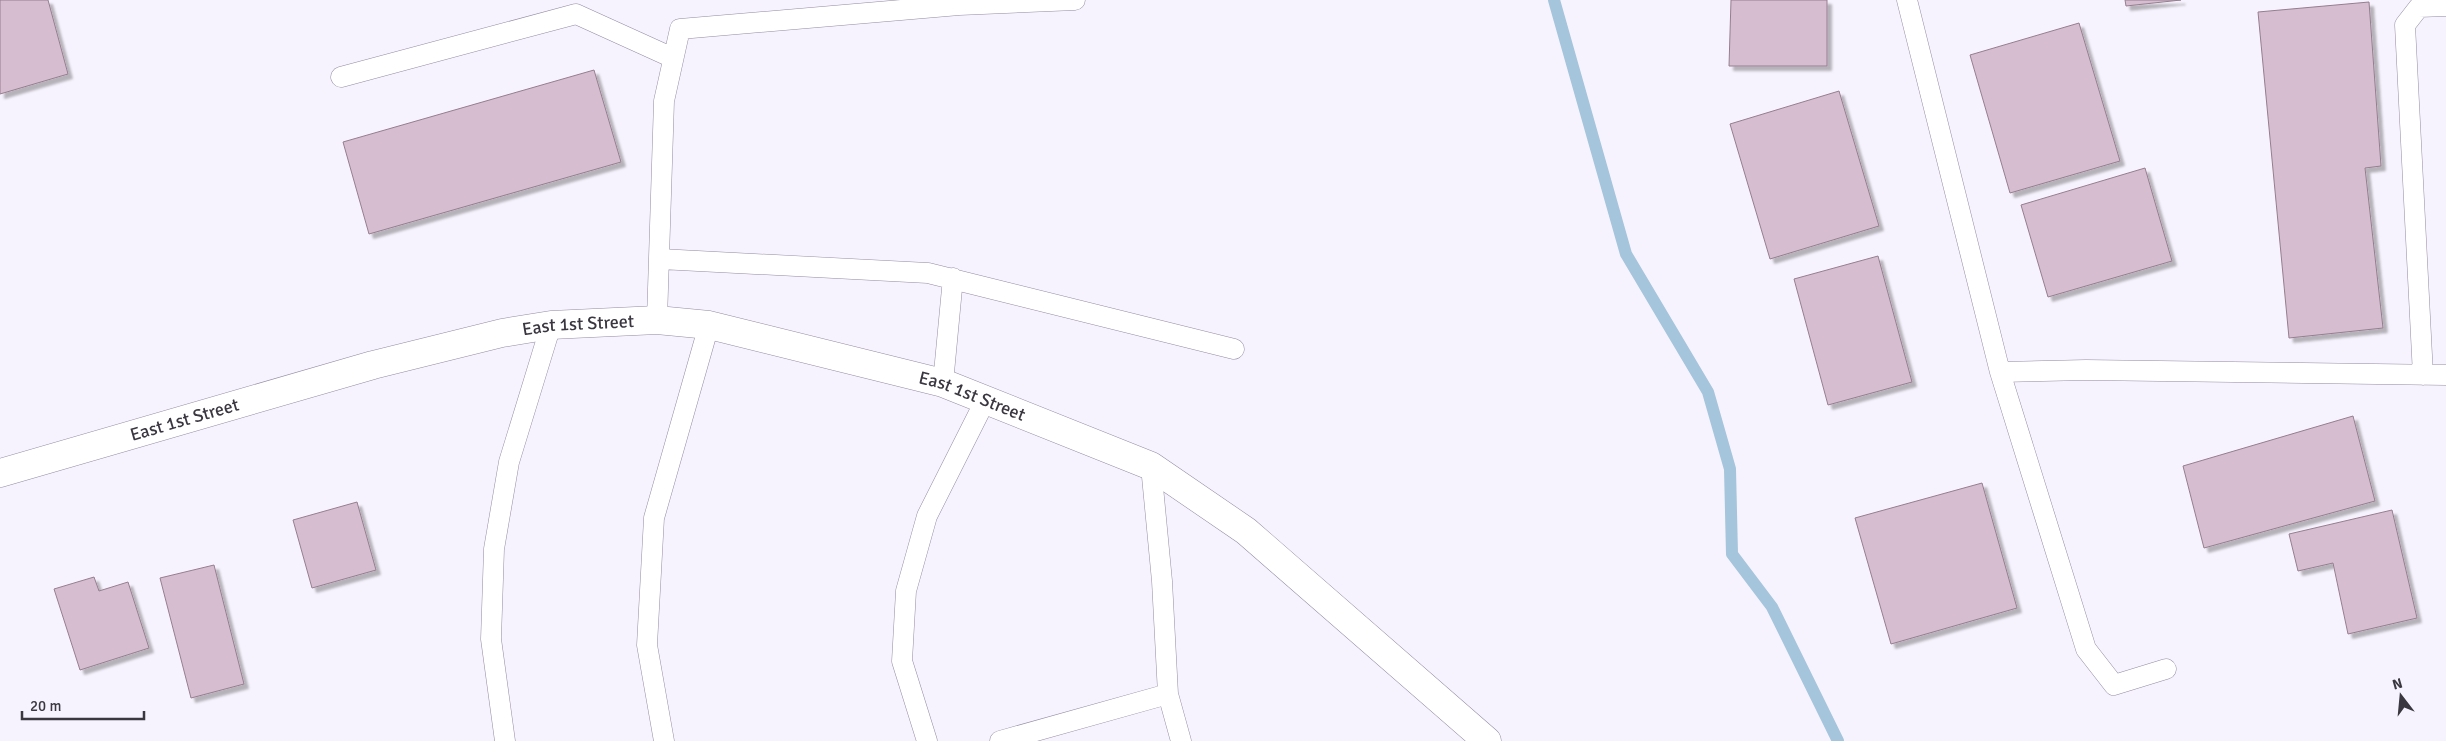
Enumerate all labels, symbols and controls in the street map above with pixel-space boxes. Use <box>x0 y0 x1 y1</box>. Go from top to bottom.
street label: East 1st Street <box>521 310 635 341</box>
street label: East 1st Street <box>917 366 1029 426</box>
street label: East 1st Street <box>127 393 241 446</box>
north arrow <box>2376 671 2426 721</box>
text: N <box>2391 674 2405 693</box>
scale bar <box>22 688 145 720</box>
text: 20 m <box>30 697 61 715</box>

